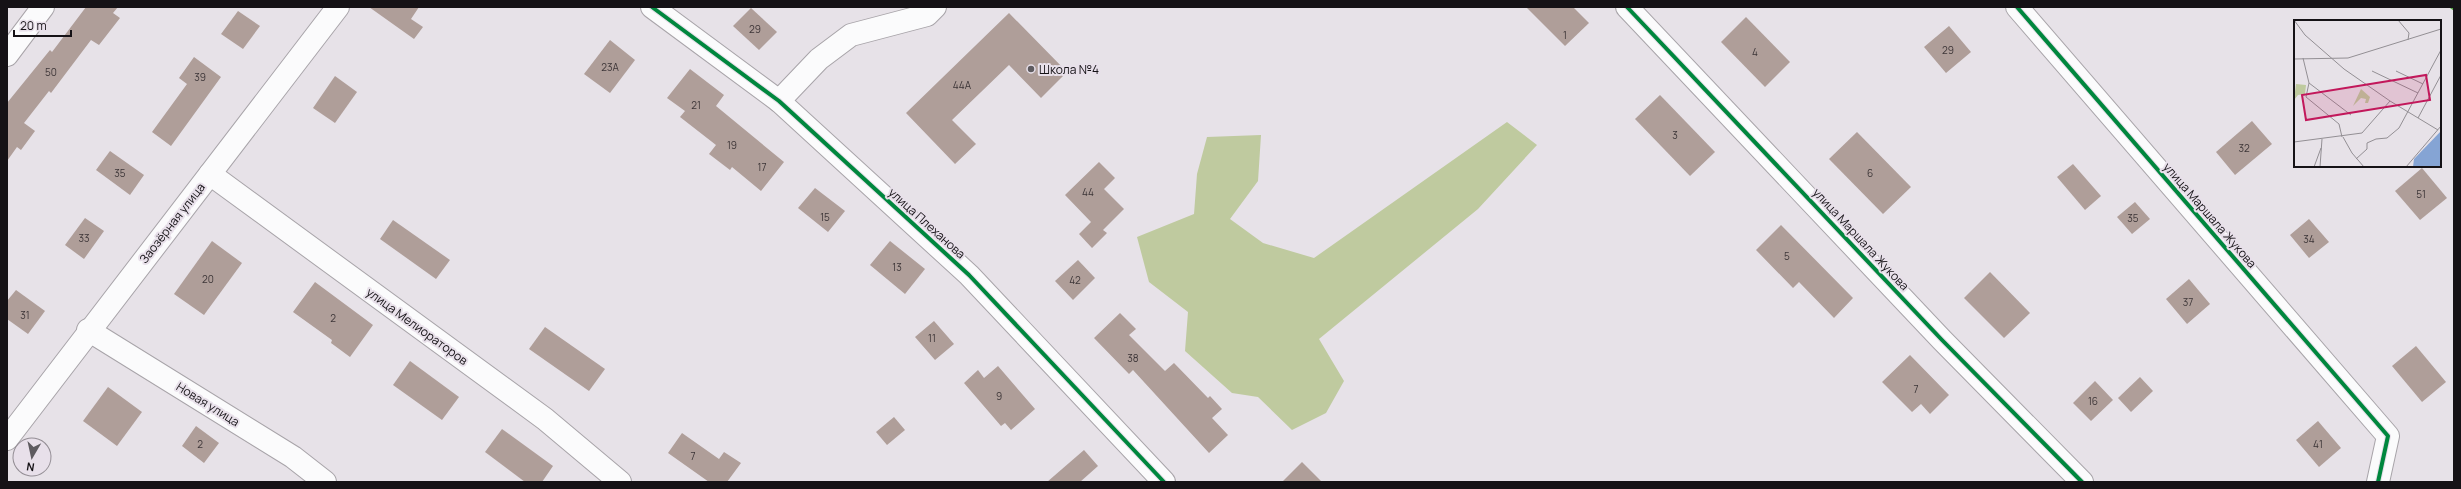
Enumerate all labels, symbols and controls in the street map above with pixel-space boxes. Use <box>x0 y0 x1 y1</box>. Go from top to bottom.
scale bar <box>14 12 71 38</box>
text: 20 m <box>20 17 47 34</box>
inset map <box>2294 20 2441 167</box>
house number: 29 <box>749 22 761 36</box>
house number: 1 <box>1563 28 1567 42</box>
house number: 29 <box>1942 43 1954 57</box>
house number: 4 <box>1752 45 1758 59</box>
house number: 23А <box>601 60 619 74</box>
place label: Школа №4 <box>1039 61 1099 78</box>
marker: Школа №4 <box>1026 64 1036 74</box>
house number: 50 <box>45 65 57 79</box>
house number: 39 <box>194 70 206 84</box>
house number: 44А <box>953 78 972 92</box>
house number: 21 <box>691 98 701 112</box>
house number: 3 <box>1672 128 1678 142</box>
house number: 19 <box>727 138 737 152</box>
house number: 32 <box>2238 141 2250 155</box>
street label: улица Маршала Жукова <box>2159 159 2261 271</box>
house number: 17 <box>758 160 766 174</box>
house number: 35 <box>114 166 126 180</box>
house number: 6 <box>1867 166 1873 180</box>
street label: Заозёрная улица <box>135 179 209 267</box>
street label: улица Плеханова <box>885 184 969 262</box>
street label: улица Маршала Жукова <box>1809 184 1913 294</box>
house number: 44 <box>1082 185 1094 199</box>
house number: 51 <box>2416 187 2426 201</box>
house number: 15 <box>820 210 830 224</box>
house number: 35 <box>2127 211 2139 225</box>
house number: 33 <box>78 231 90 245</box>
house number: 34 <box>2303 232 2315 246</box>
house number: 5 <box>1784 249 1790 263</box>
house number: 13 <box>892 260 902 274</box>
house number: 20 <box>202 272 214 286</box>
house number: 42 <box>1069 273 1081 287</box>
street label: улица Мелиораторов <box>363 283 472 369</box>
house number: 37 <box>2183 295 2193 309</box>
house number: 31 <box>20 308 30 322</box>
house number: 2 <box>330 311 336 325</box>
house number: 11 <box>928 331 936 345</box>
house number: 38 <box>1127 351 1139 365</box>
street label: Новая улица <box>173 378 243 430</box>
house number: 7 <box>1913 382 1919 396</box>
house number: 9 <box>996 389 1002 403</box>
house number: 16 <box>2088 394 2098 408</box>
north arrow <box>12 437 52 477</box>
house number: 2 <box>197 437 203 451</box>
house number: 41 <box>2313 437 2323 451</box>
house number: 7 <box>690 449 696 463</box>
text: N <box>25 459 35 475</box>

